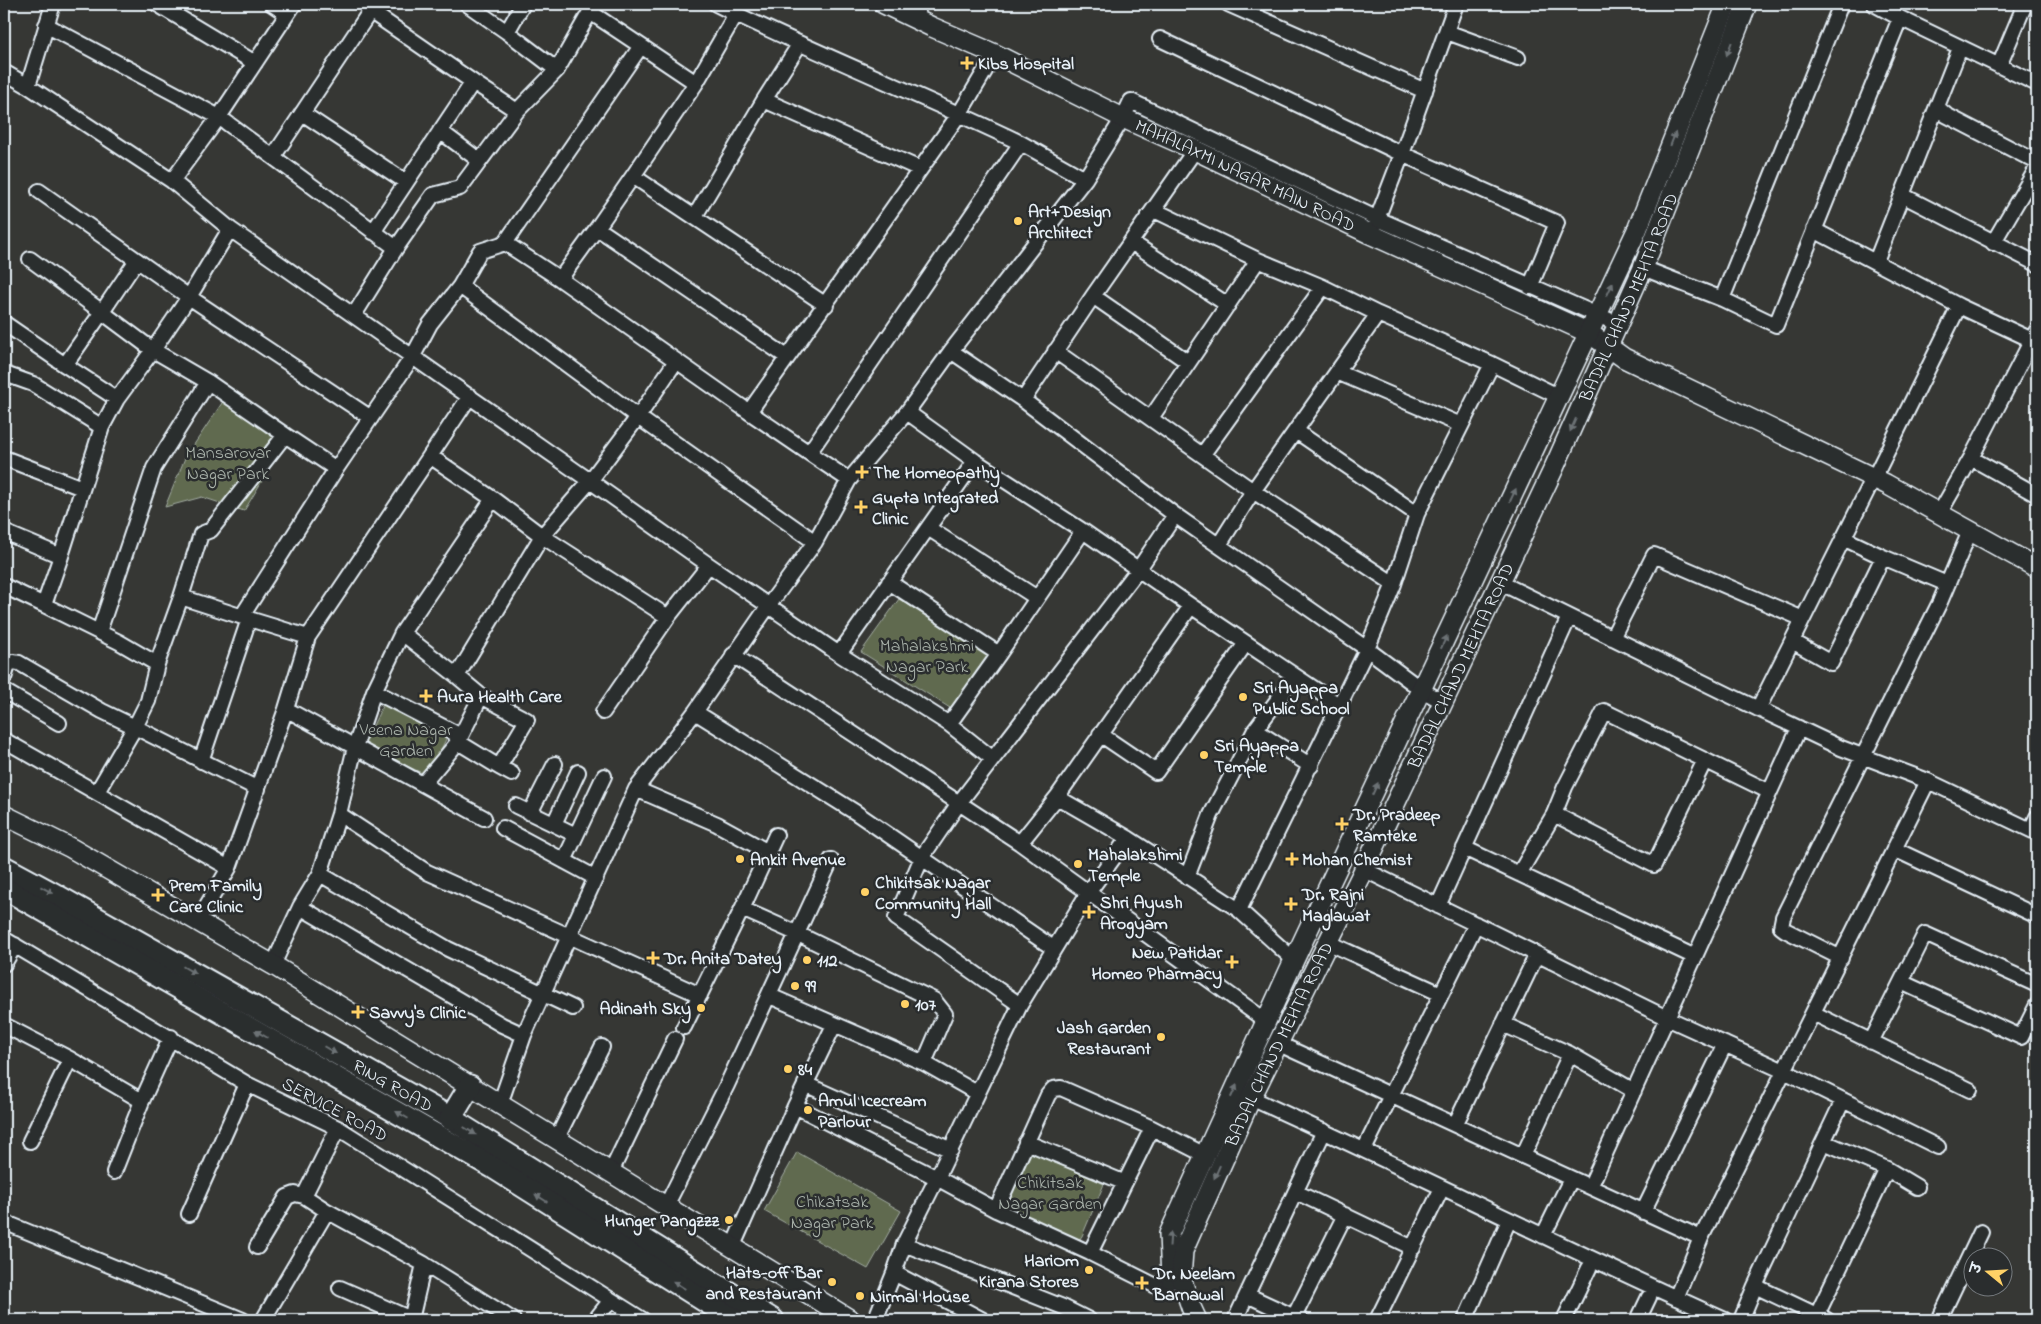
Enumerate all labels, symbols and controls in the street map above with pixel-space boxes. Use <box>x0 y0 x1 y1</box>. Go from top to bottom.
one-way arrow <box>1725 42 1733 56</box>
place label: Kibs Hospital <box>978 52 1074 78</box>
marker: Kibs Hospital <box>960 56 974 70</box>
street label: MAHALAXMI NAGAR MAIN ROAD <box>1130 114 1359 240</box>
one-way arrow <box>1669 131 1677 146</box>
street label: BADAL CHAND MEHTA ROAD <box>1574 190 1686 407</box>
place label: Art+Design Architect <box>1028 200 1111 247</box>
marker: Art+Design Architect <box>1012 215 1024 227</box>
one-way arrow <box>1606 282 1614 296</box>
one-way arrow <box>1568 418 1576 432</box>
park label: Mansarovar Nagar Park <box>185 441 271 489</box>
place label: The Homeopathy <box>873 461 1000 488</box>
marker: The Homeopathy <box>855 465 869 479</box>
place label: Gupta Integrated Clinic <box>872 486 999 533</box>
one-way arrow <box>1510 488 1518 502</box>
marker: Gupta Integrated Clinic <box>854 500 868 514</box>
street label: BADAL CHAND MEHTA ROAD <box>1402 559 1522 774</box>
park label: Mahalakshmi Nagar Park <box>880 634 974 682</box>
one-way arrow <box>1440 635 1448 649</box>
place label: Sri Ayappa Public School <box>1253 676 1350 723</box>
place label: Aura Health Care <box>437 685 563 711</box>
marker: Aura Health Care <box>419 689 433 703</box>
marker: Sri Ayappa Public School <box>1237 691 1249 703</box>
park label: Veena Nagar Garden <box>359 718 453 765</box>
place label: Sri Ayappa Temple <box>1214 734 1299 781</box>
marker: Sri Ayappa Temple <box>1198 749 1210 761</box>
one-way arrow <box>1371 782 1379 796</box>
place label: Dr. Pradeep Ramteke <box>1352 803 1441 850</box>
marker: Dr. Pradeep Ramteke <box>1335 817 1349 831</box>
place label: Mahalakshmi Temple <box>1088 843 1182 890</box>
place label: Ankit Avenue <box>750 848 846 874</box>
place label: Mohan Chemist <box>1302 848 1413 874</box>
marker: Ankit Avenue <box>734 853 746 865</box>
marker: Mohan Chemist <box>1286 853 1298 865</box>
marker: Mahalakshmi Temple <box>1072 858 1084 870</box>
place label: Chikitsak Nagar Community Hall <box>875 871 991 919</box>
place label: Prem Family Care Clinic <box>169 874 262 921</box>
place label: Dr. Rajni Maglawat <box>1301 883 1371 931</box>
one-way arrow <box>40 886 54 894</box>
marker: Chikitsak Nagar Community Hall <box>859 886 871 898</box>
marker: Prem Family Care Clinic <box>151 888 165 902</box>
place label: Shri Ayush Arogyam <box>1100 891 1183 939</box>
marker: Dr. Rajni Maglawat <box>1284 897 1298 911</box>
marker: Shri Ayush Arogyam <box>1082 905 1096 919</box>
street label: BADAL CHAND MEHTA ROAD <box>1220 938 1341 1152</box>
place label: New Patidar Homeo Pharmacy <box>1091 941 1222 989</box>
place label: Dr. Anita Datey <box>663 947 782 974</box>
place label: 112 <box>817 949 837 975</box>
marker: Dr. Anita Datey <box>646 951 660 965</box>
marker: 112 <box>801 954 813 966</box>
marker: New Patidar Homeo Pharmacy <box>1226 956 1238 968</box>
one-way arrow <box>182 965 195 974</box>
place label: 99 <box>804 975 816 1001</box>
marker: 99 <box>789 980 801 992</box>
place label: 107 <box>915 993 936 1019</box>
place label: Adinath Sky <box>599 997 691 1024</box>
marker: 107 <box>899 998 911 1010</box>
place label: Savvy's Clinic <box>369 1001 467 1028</box>
marker: Adinath Sky <box>695 1002 707 1014</box>
marker: Savvy's Clinic <box>351 1005 365 1019</box>
place label: Jash Garden Restaurant <box>1057 1016 1152 1063</box>
one-way arrow <box>253 1030 268 1038</box>
marker: Jash Garden Restaurant <box>1155 1031 1167 1043</box>
one-way arrow <box>323 1045 336 1054</box>
street label: RING ROAD <box>347 1054 437 1120</box>
place label: 84 <box>797 1058 813 1084</box>
marker: 84 <box>782 1063 794 1075</box>
street label: SERVICE ROAD <box>276 1072 392 1150</box>
one-way arrow <box>1231 1084 1239 1098</box>
place label: Amul Icecream Parlour <box>818 1089 926 1136</box>
marker: Amul Icecream Parlour <box>802 1104 814 1116</box>
one-way arrow <box>394 1111 409 1119</box>
one-way arrow <box>464 1127 477 1136</box>
one-way arrow <box>1213 1165 1221 1179</box>
park label: Chikitsak Nagar Garden <box>998 1171 1102 1219</box>
park label: Chikatsak Nagar Park <box>791 1190 873 1238</box>
one-way arrow <box>535 1193 548 1202</box>
place label: Hunger Pangzzz <box>605 1209 719 1236</box>
marker: Hunger Pangzzz <box>723 1214 735 1226</box>
one-way arrow <box>1166 1231 1174 1247</box>
north arrow <box>1964 1246 2014 1296</box>
place label: HariOm Kirana Stores <box>979 1249 1079 1296</box>
text: उ <box>1965 1259 1989 1278</box>
place label: Hats-off Bar and Restaurant <box>705 1261 823 1308</box>
place label: Dr. Neelam Barnawal <box>1152 1262 1235 1309</box>
marker: HariOm Kirana Stores <box>1083 1264 1095 1276</box>
marker: Hats-off Bar and Restaurant <box>826 1276 838 1288</box>
marker: Dr. Neelam Barnawal <box>1135 1276 1149 1290</box>
one-way arrow <box>672 1280 685 1289</box>
place label: Nirmal House <box>870 1285 970 1311</box>
marker: Nirmal House <box>854 1290 866 1302</box>

